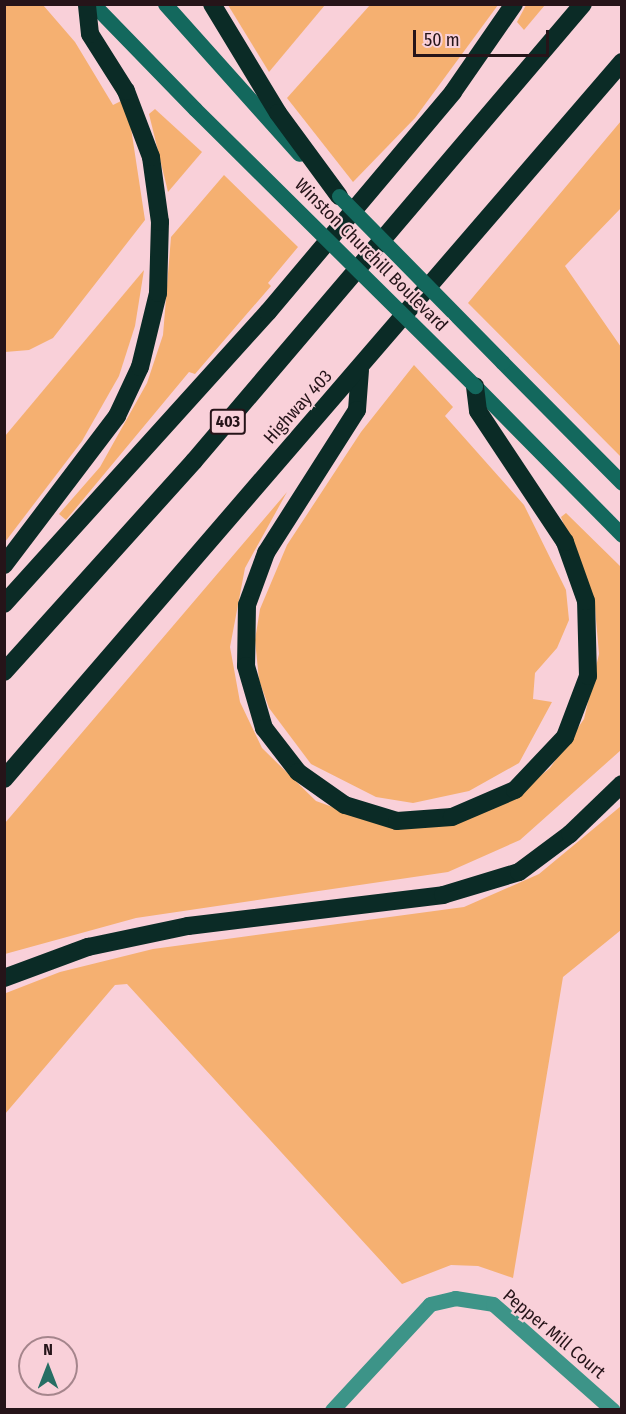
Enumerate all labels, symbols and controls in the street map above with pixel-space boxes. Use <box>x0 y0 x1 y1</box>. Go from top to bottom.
scale bar <box>416 18 552 56</box>
text: 50 m <box>424 29 460 51</box>
street label: Winston Churchill Boulevard <box>290 174 452 336</box>
street label: Highway 403 <box>259 366 337 448</box>
road number: 403 <box>208 409 248 435</box>
street label: Pepper Mill Court <box>498 1285 610 1383</box>
north arrow <box>18 1336 78 1396</box>
text: N <box>43 1340 53 1359</box>

